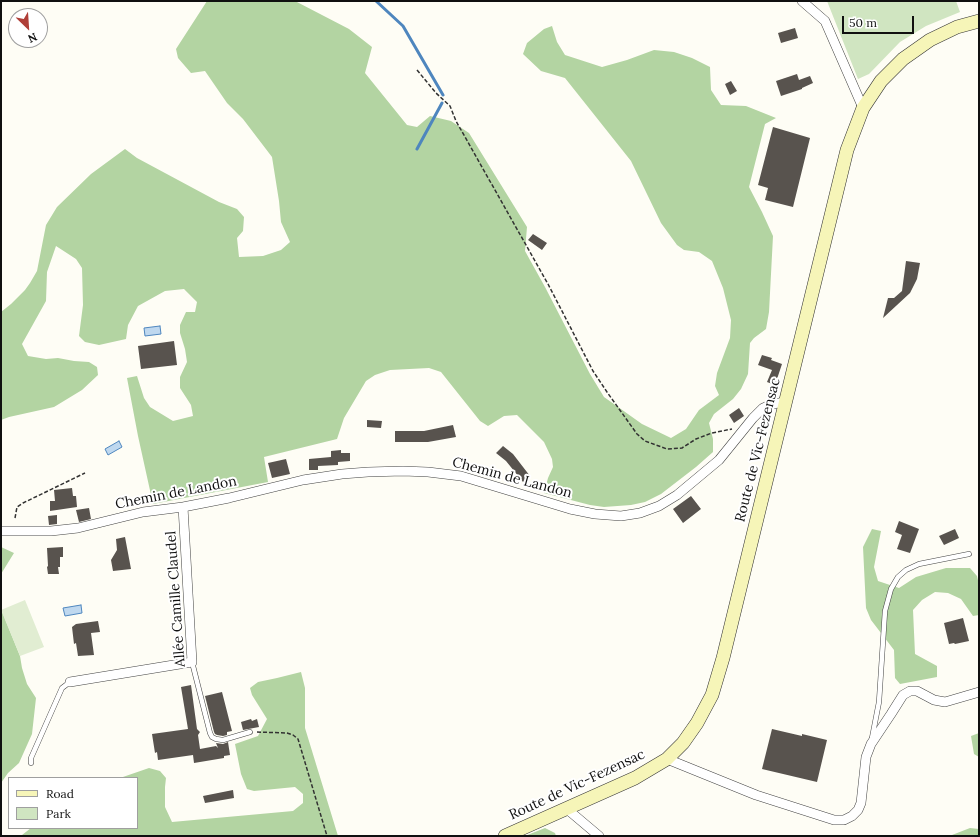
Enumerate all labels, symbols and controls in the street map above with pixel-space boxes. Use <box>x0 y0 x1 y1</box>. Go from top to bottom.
north arrow <box>8 8 48 48</box>
scale bar <box>844 8 916 34</box>
text: 50 m <box>849 15 877 30</box>
text: N <box>26 30 39 46</box>
street label: Route de Vic-Fezensac <box>732 376 784 524</box>
street label: Chemin de Landon <box>450 454 574 502</box>
street label: Chemin de Landon <box>114 473 238 513</box>
street label: Allée Camille Claudel <box>163 530 189 668</box>
street label: Route de Vic-Fezensac <box>506 746 648 824</box>
legend <box>8 777 138 829</box>
text: Road <box>46 786 74 801</box>
text: Park <box>46 806 71 821</box>

